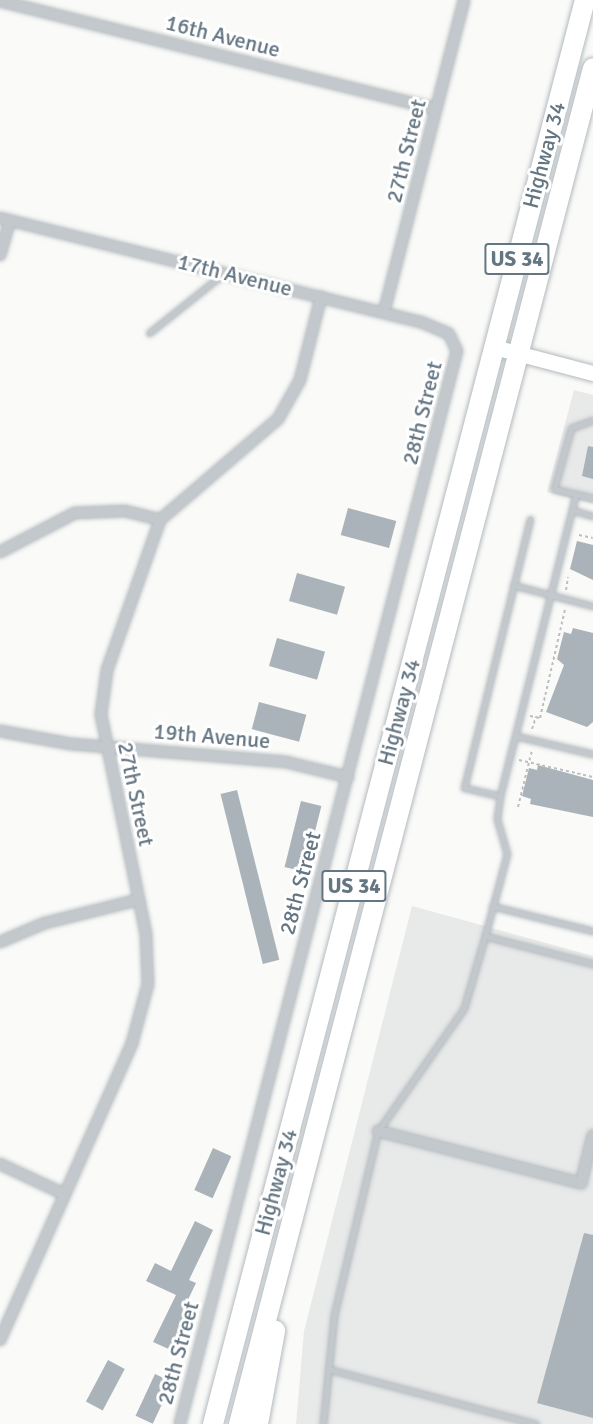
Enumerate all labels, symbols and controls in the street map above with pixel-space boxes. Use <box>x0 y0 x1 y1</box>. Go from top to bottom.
street label: 16th Avenue <box>163 9 283 63</box>
street label: 27th Street <box>380 97 432 205</box>
street label: Highway 34 <box>517 99 571 211</box>
road number: US 34 <box>484 241 550 277</box>
street label: 17th Avenue <box>175 248 295 302</box>
street label: 28th Street <box>396 359 448 467</box>
street label: Highway 34 <box>372 656 426 768</box>
street label: 19th Avenue <box>153 718 271 754</box>
street label: 27th Street <box>112 740 160 848</box>
street label: 28th Street <box>274 829 326 937</box>
road number: US 34 <box>321 868 387 904</box>
street label: Highway 34 <box>249 1126 303 1238</box>
street label: 28th Street <box>152 1299 204 1407</box>

